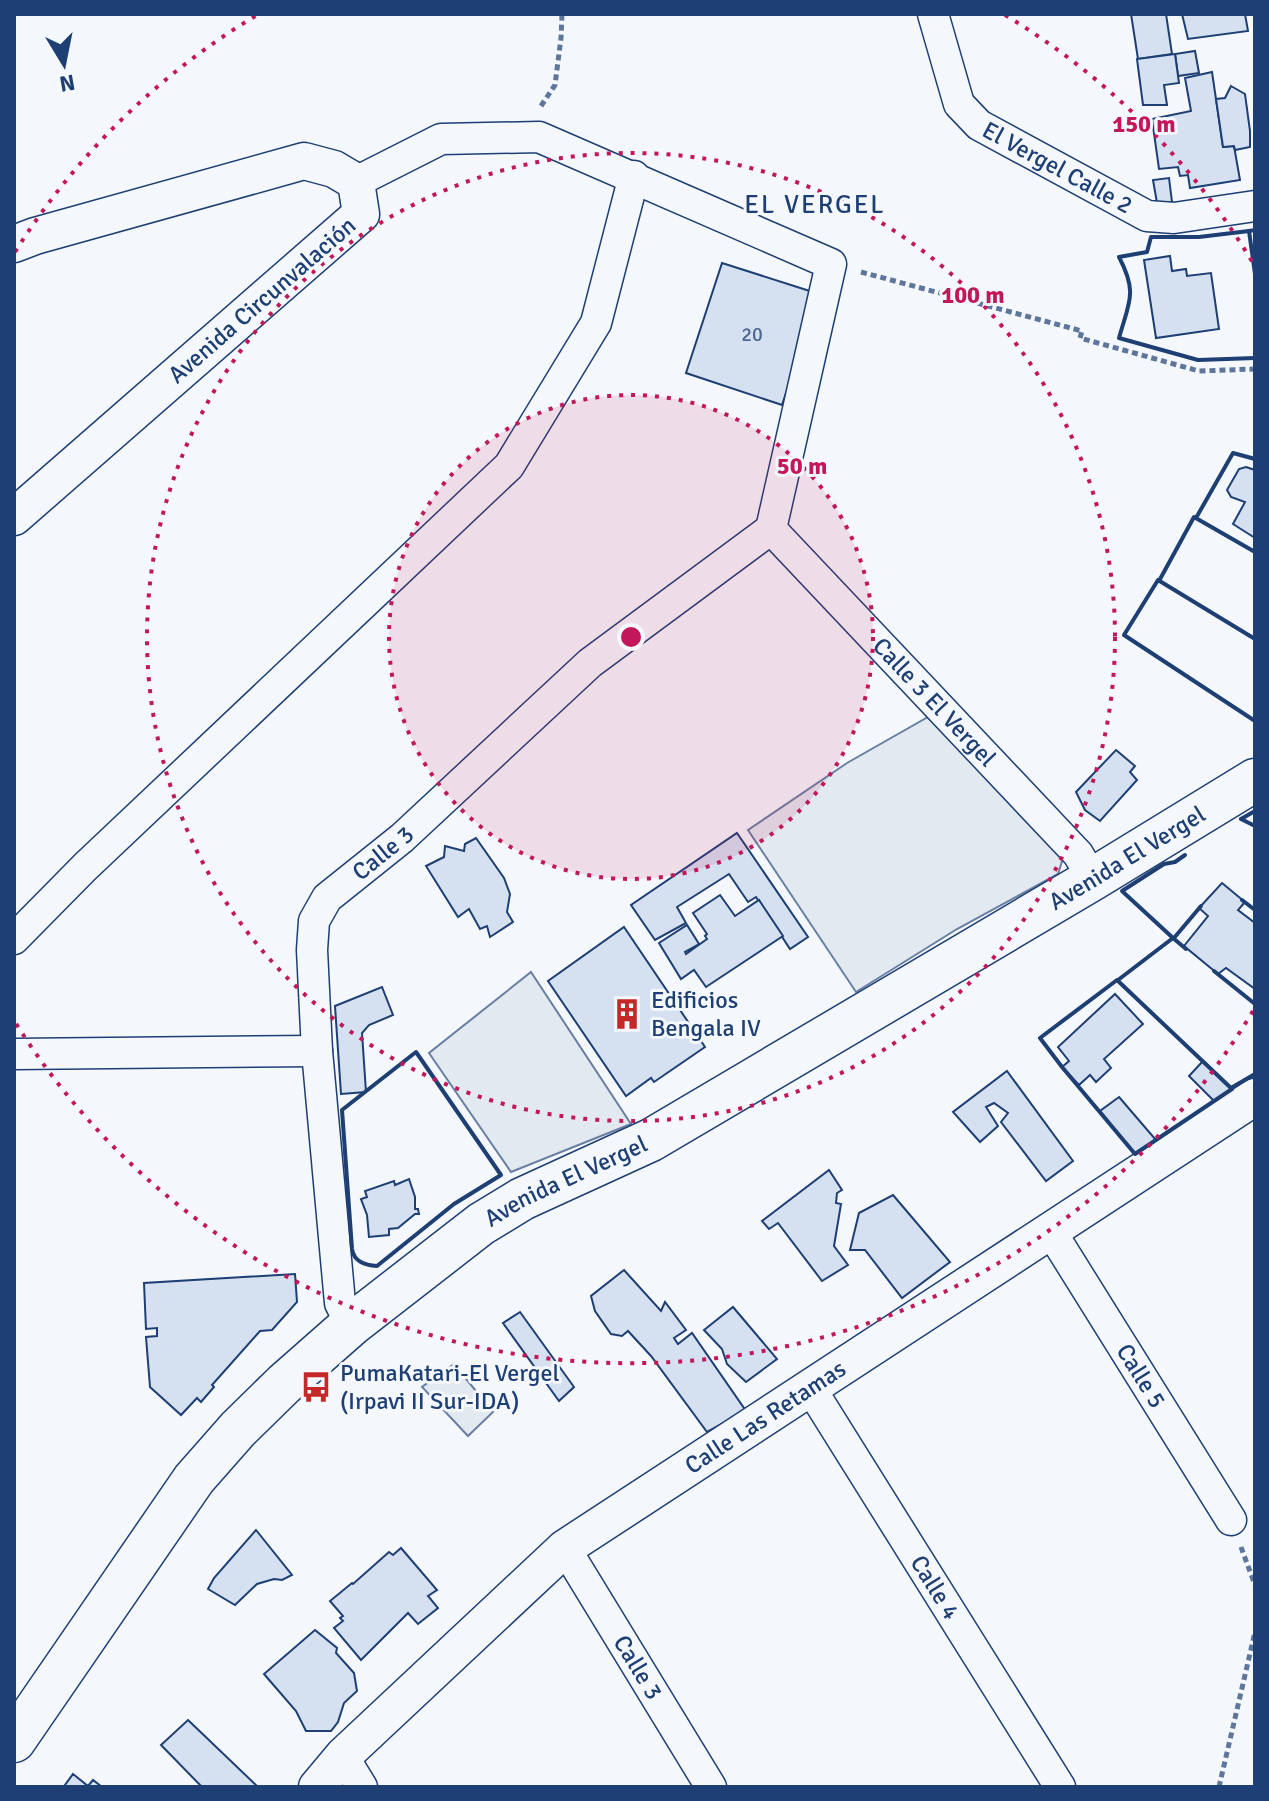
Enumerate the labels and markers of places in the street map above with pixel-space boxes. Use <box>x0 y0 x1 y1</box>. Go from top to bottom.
centre of rings <box>617 623 645 651</box>
place label: Edificios Bengala IV <box>651 985 761 1043</box>
building icon: Edificios Bengala IV <box>610 997 644 1031</box>
place label: PumaKatari-El Vergel (Irpavi II Sur-IDA) <box>340 1358 560 1416</box>
bus stop icon: PumaKatari-El Vergel (Irpavi II Sur-IDA) <box>299 1370 333 1404</box>

